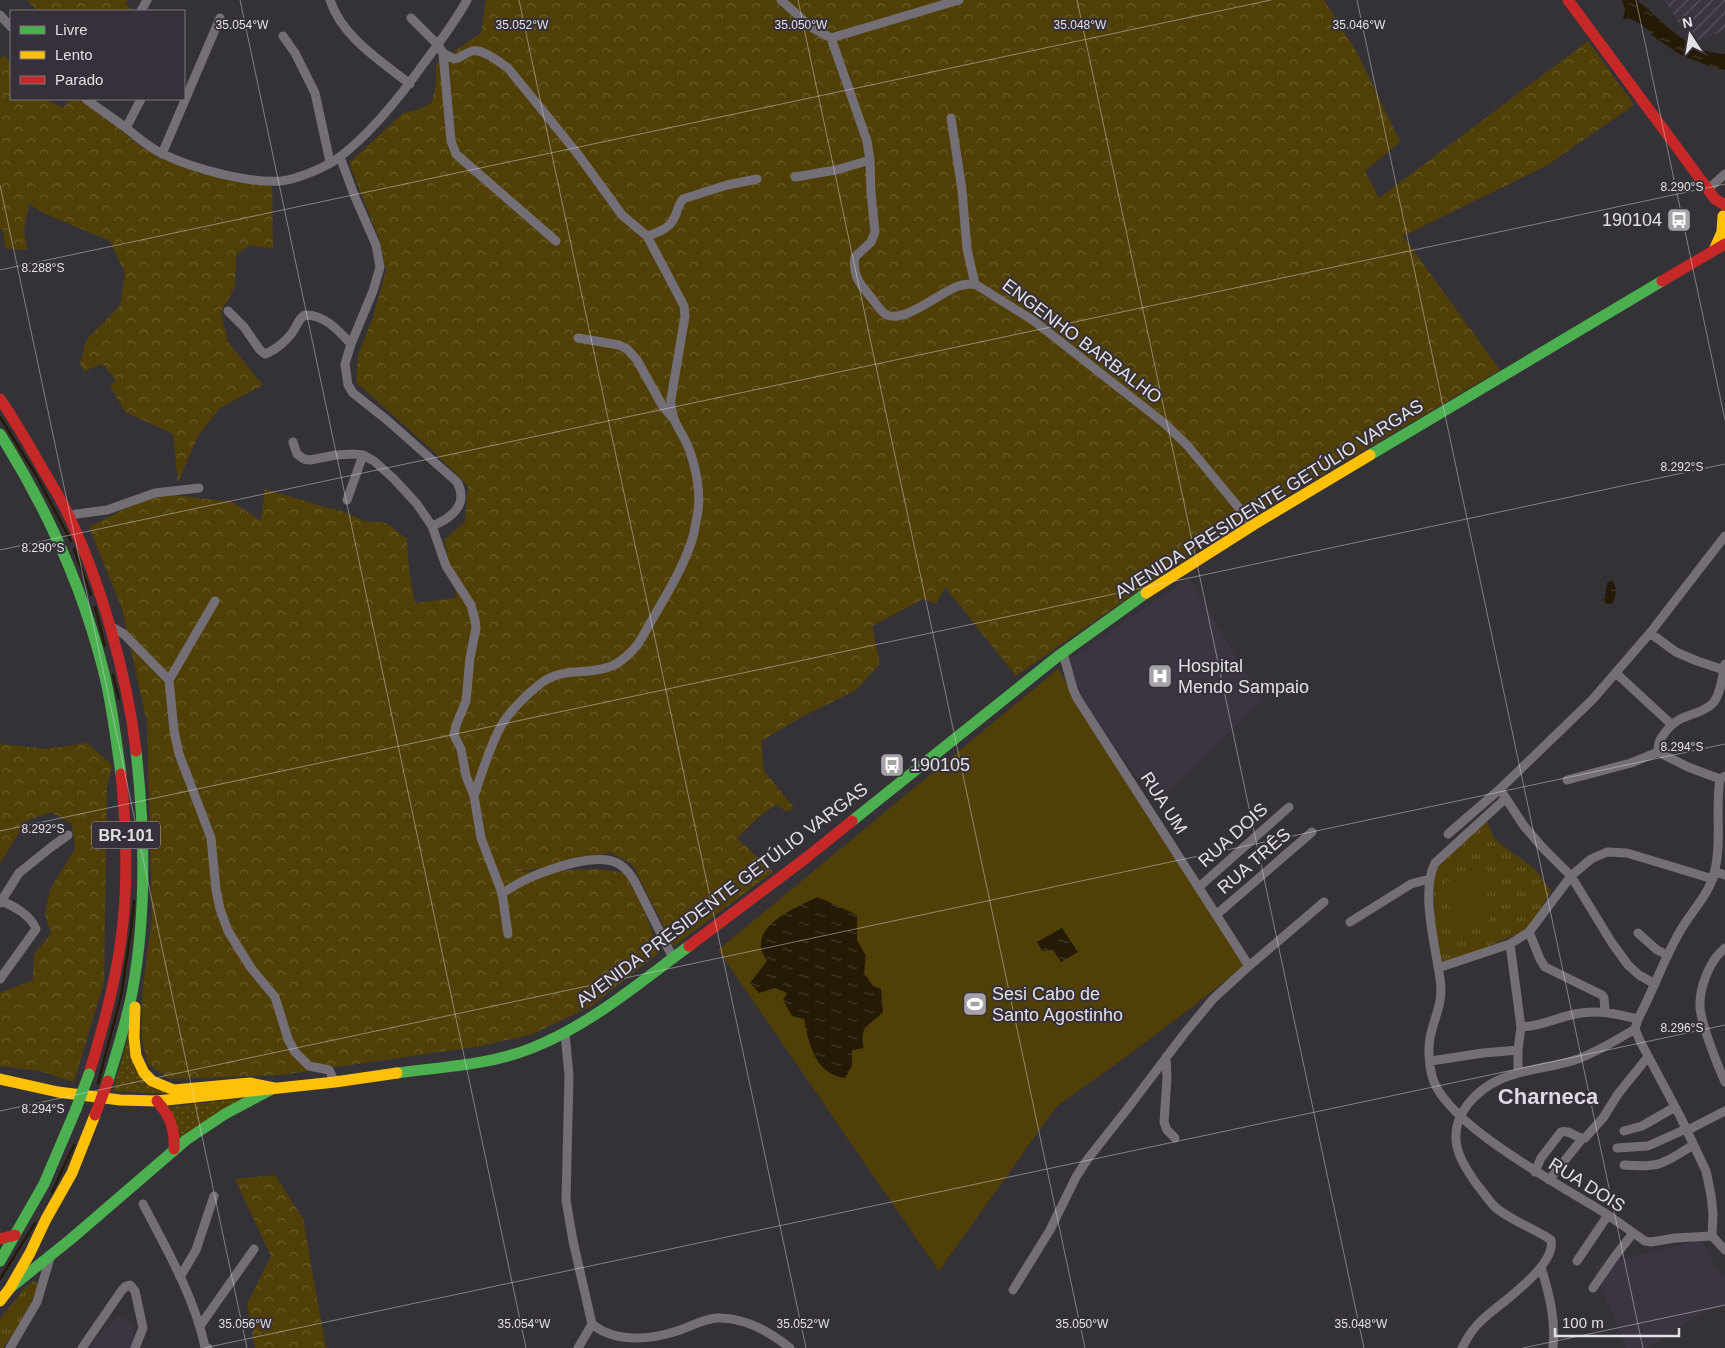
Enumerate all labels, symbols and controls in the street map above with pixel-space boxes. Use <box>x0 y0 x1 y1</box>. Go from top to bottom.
legend <box>10 10 185 100</box>
north arrow <box>1665 10 1715 60</box>
text: N <box>1681 13 1694 31</box>
text: 35.054°W <box>216 18 269 32</box>
text: 35.052°W <box>496 18 549 32</box>
text: 35.050°W <box>775 18 828 32</box>
text: 35.048°W <box>1054 18 1107 32</box>
text: 35.046°W <box>1333 18 1386 32</box>
text: Livre <box>55 21 88 38</box>
text: Lento <box>55 46 93 63</box>
text: Parado <box>55 71 103 88</box>
text: 8.290°S <box>1661 180 1703 194</box>
bus stop icon: 190104 <box>1666 207 1692 233</box>
place label: 190104 <box>1602 210 1662 230</box>
text: 8.288°S <box>22 261 64 275</box>
street label: ENGENHO BARBALHO <box>998 275 1166 407</box>
street label: AVENIDA PRESIDENTE GETÚLIO VARGAS <box>1111 394 1427 603</box>
text: 8.292°S <box>1661 460 1703 474</box>
text: 8.290°S <box>22 541 64 555</box>
place label: Hospital Mendo Sampaio <box>1178 656 1309 697</box>
hospital icon: Hospital Mendo Sampaio <box>1147 663 1173 689</box>
text: 8.294°S <box>1661 740 1703 754</box>
bus stop icon: 190105 <box>879 752 905 778</box>
place label: 190105 <box>910 755 970 775</box>
street label: RUA UM <box>1137 768 1191 838</box>
street label: AVENIDA PRESIDENTE GETÚLIO VARGAS <box>572 778 872 1011</box>
street label: RUA DOIS <box>1194 799 1272 871</box>
text: 8.292°S <box>22 822 64 836</box>
road number: BR-101 <box>92 822 160 848</box>
street label: RUA TRÊS <box>1214 824 1294 898</box>
place label: Sesi Cabo de Santo Agostinho <box>992 984 1123 1025</box>
sports icon: Sesi Cabo de Santo Agostinho <box>962 991 988 1017</box>
text: 8.296°S <box>1661 1021 1703 1035</box>
district label: Charneca <box>1498 1084 1599 1109</box>
text: 8.294°S <box>22 1102 64 1116</box>
street label: RUA DOIS <box>1545 1154 1629 1216</box>
scale bar <box>1555 1306 1679 1338</box>
text: 100 m <box>1562 1314 1604 1331</box>
text: 35.056°W <box>219 1317 272 1331</box>
text: 35.054°W <box>498 1317 551 1331</box>
text: 35.052°W <box>777 1317 830 1331</box>
text: 35.050°W <box>1056 1317 1109 1331</box>
text: 35.048°W <box>1335 1317 1388 1331</box>

